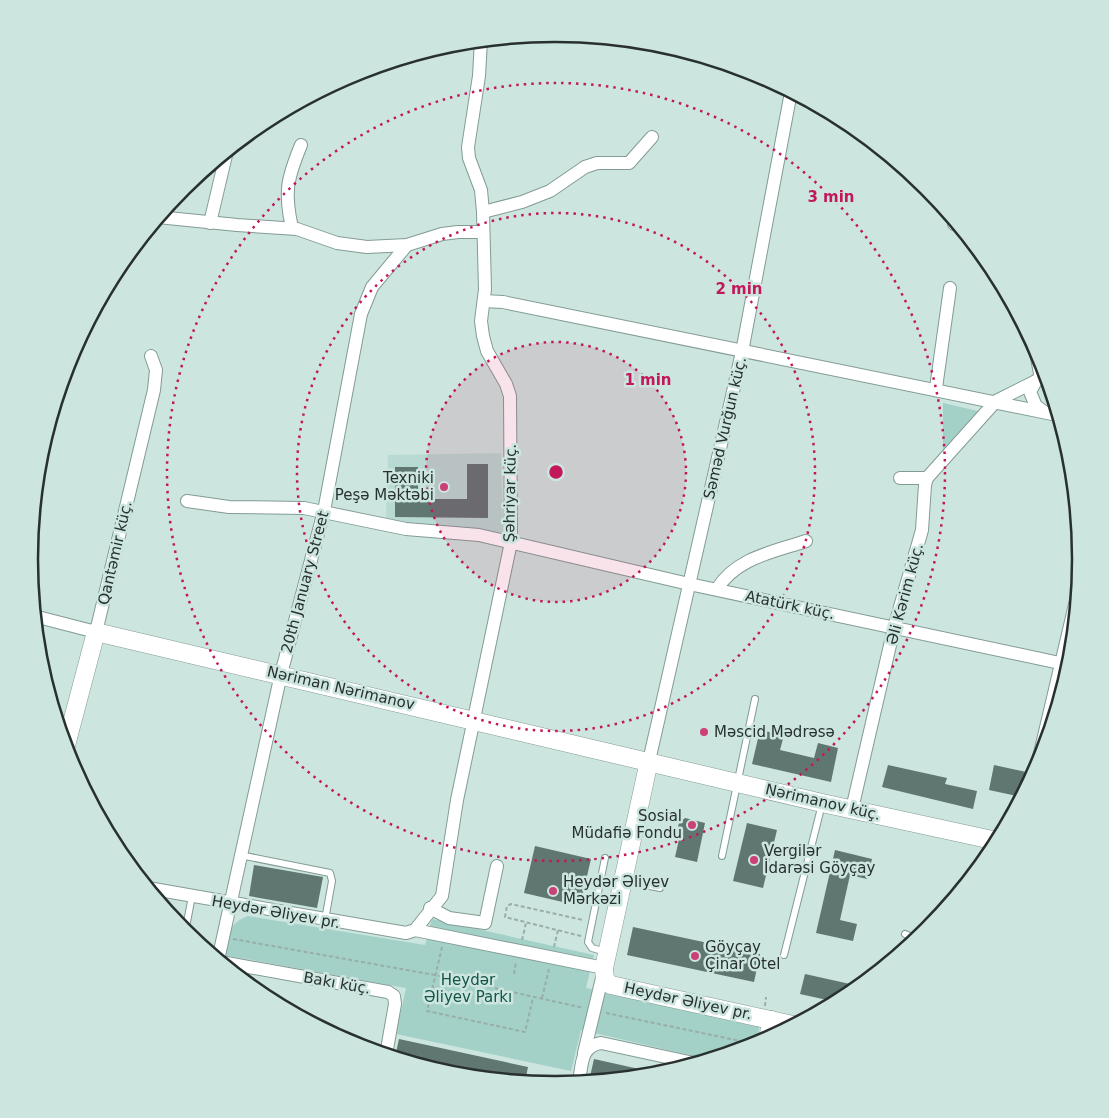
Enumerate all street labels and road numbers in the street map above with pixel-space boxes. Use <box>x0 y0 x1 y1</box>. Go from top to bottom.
street label: Səməd Vurğun küç. <box>700 355 750 501</box>
street label: Şəhriyar küç. <box>500 444 520 542</box>
street label: Qantəmir küç. <box>94 499 136 607</box>
street label: 20th January Street <box>277 509 333 655</box>
street label: Əli Kərim küç. <box>883 541 927 647</box>
street label: Atatürk küç. <box>744 587 836 623</box>
street label: Nəriman Nərimanov <box>265 662 417 714</box>
street label: Nərimanov küç. <box>764 780 882 824</box>
street label: Heydər Əliyev pr. <box>210 892 342 932</box>
street label: Bakı küç. <box>302 968 372 998</box>
street label: Heydər Əliyev pr. <box>623 979 753 1023</box>

